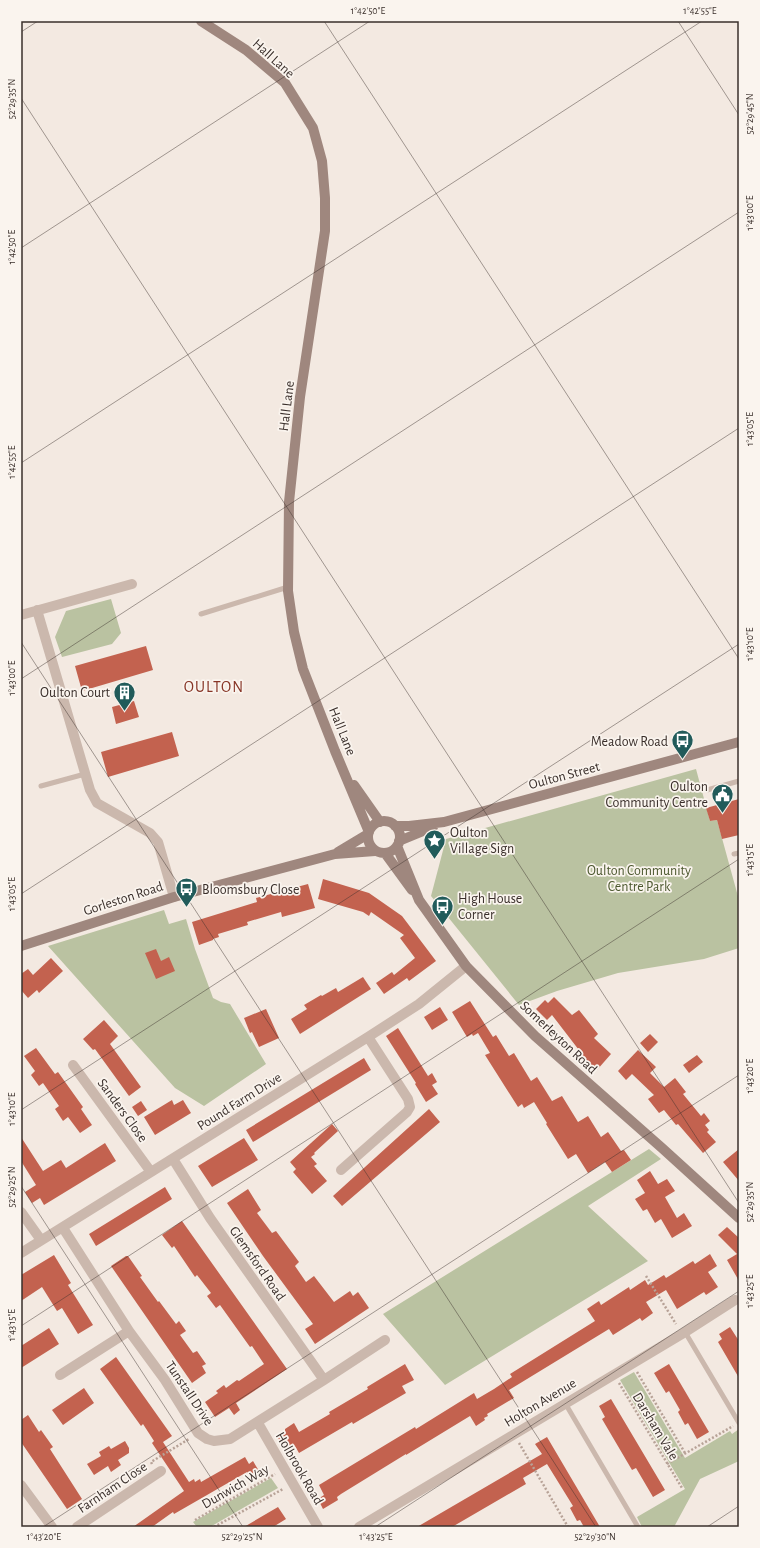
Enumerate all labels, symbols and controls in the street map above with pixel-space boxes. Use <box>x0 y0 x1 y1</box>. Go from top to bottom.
text: 1°42'50"E <box>351 6 385 16</box>
text: 1°42'55"E <box>683 6 717 16</box>
street label: Hall Lane <box>250 37 297 81</box>
text: 52°29'35"N <box>7 79 17 119</box>
text: 52°29'45"N <box>745 93 755 135</box>
text: 1°43'00"E <box>745 195 755 231</box>
text: 1°42'50"E <box>7 230 17 264</box>
street label: Hall Lane <box>277 380 297 432</box>
text: 1°43'05"E <box>745 412 755 446</box>
text: 1°42'55"E <box>7 445 17 479</box>
text: 1°43'10"E <box>745 627 755 661</box>
text: 1°43'00"E <box>7 660 17 696</box>
building icon: Oulton Court <box>112 679 138 712</box>
district label: OULTON <box>184 679 244 695</box>
place label: Oulton Court <box>40 686 111 700</box>
street label: Hall Lane <box>326 705 358 758</box>
bus stop icon: Meadow Road <box>670 728 696 761</box>
place label: Meadow Road <box>591 735 668 749</box>
street label: Oulton Street <box>527 760 602 792</box>
place label: Oulton Community Centre <box>606 780 708 810</box>
public building icon: Oulton Community Centre <box>710 781 736 814</box>
place label: Oulton Village Sign <box>450 826 514 856</box>
place icon: Oulton Village Sign <box>421 827 447 860</box>
text: 1°43'15"E <box>745 844 755 876</box>
park label: Oulton Community Centre Park <box>587 864 691 894</box>
bus stop icon: Bloomsbury Close <box>173 876 199 909</box>
text: 1°43'05"E <box>7 877 17 911</box>
street label: Gorleston Road <box>82 879 165 918</box>
place label: Bloomsbury Close <box>202 883 299 897</box>
place label: High House Corner <box>458 892 522 922</box>
bus stop icon: High House Corner <box>429 893 455 926</box>
street label: Somerleyton Road <box>517 999 599 1077</box>
text: 1°43'20"E <box>745 1059 755 1093</box>
street label: Pound Farm Drive <box>195 1070 284 1133</box>
street label: Sanders Close <box>95 1076 150 1145</box>
text: 1°43'10"E <box>7 1092 17 1126</box>
text: 52°29'25"N <box>7 1167 17 1207</box>
text: 52°29'35"N <box>745 1182 755 1222</box>
street label: Glemsford Road <box>226 1224 288 1303</box>
text: 1°43'25"E <box>745 1274 755 1308</box>
text: 1°43'15"E <box>7 1309 17 1341</box>
street label: Tunstall Drive <box>163 1359 216 1428</box>
street label: Holton Avenue <box>502 1376 579 1430</box>
street label: Darsham Vale <box>630 1390 681 1463</box>
street label: Holbrook Road <box>273 1430 326 1507</box>
street label: Farnham Close <box>75 1460 150 1516</box>
street label: Dunwich Way <box>200 1462 271 1512</box>
text: 1°43'20"E <box>27 1532 61 1542</box>
text: 52°29'25"N <box>222 1532 262 1542</box>
text: 1°43'25"E <box>359 1532 393 1542</box>
text: 52°29'30"N <box>574 1532 616 1542</box>

